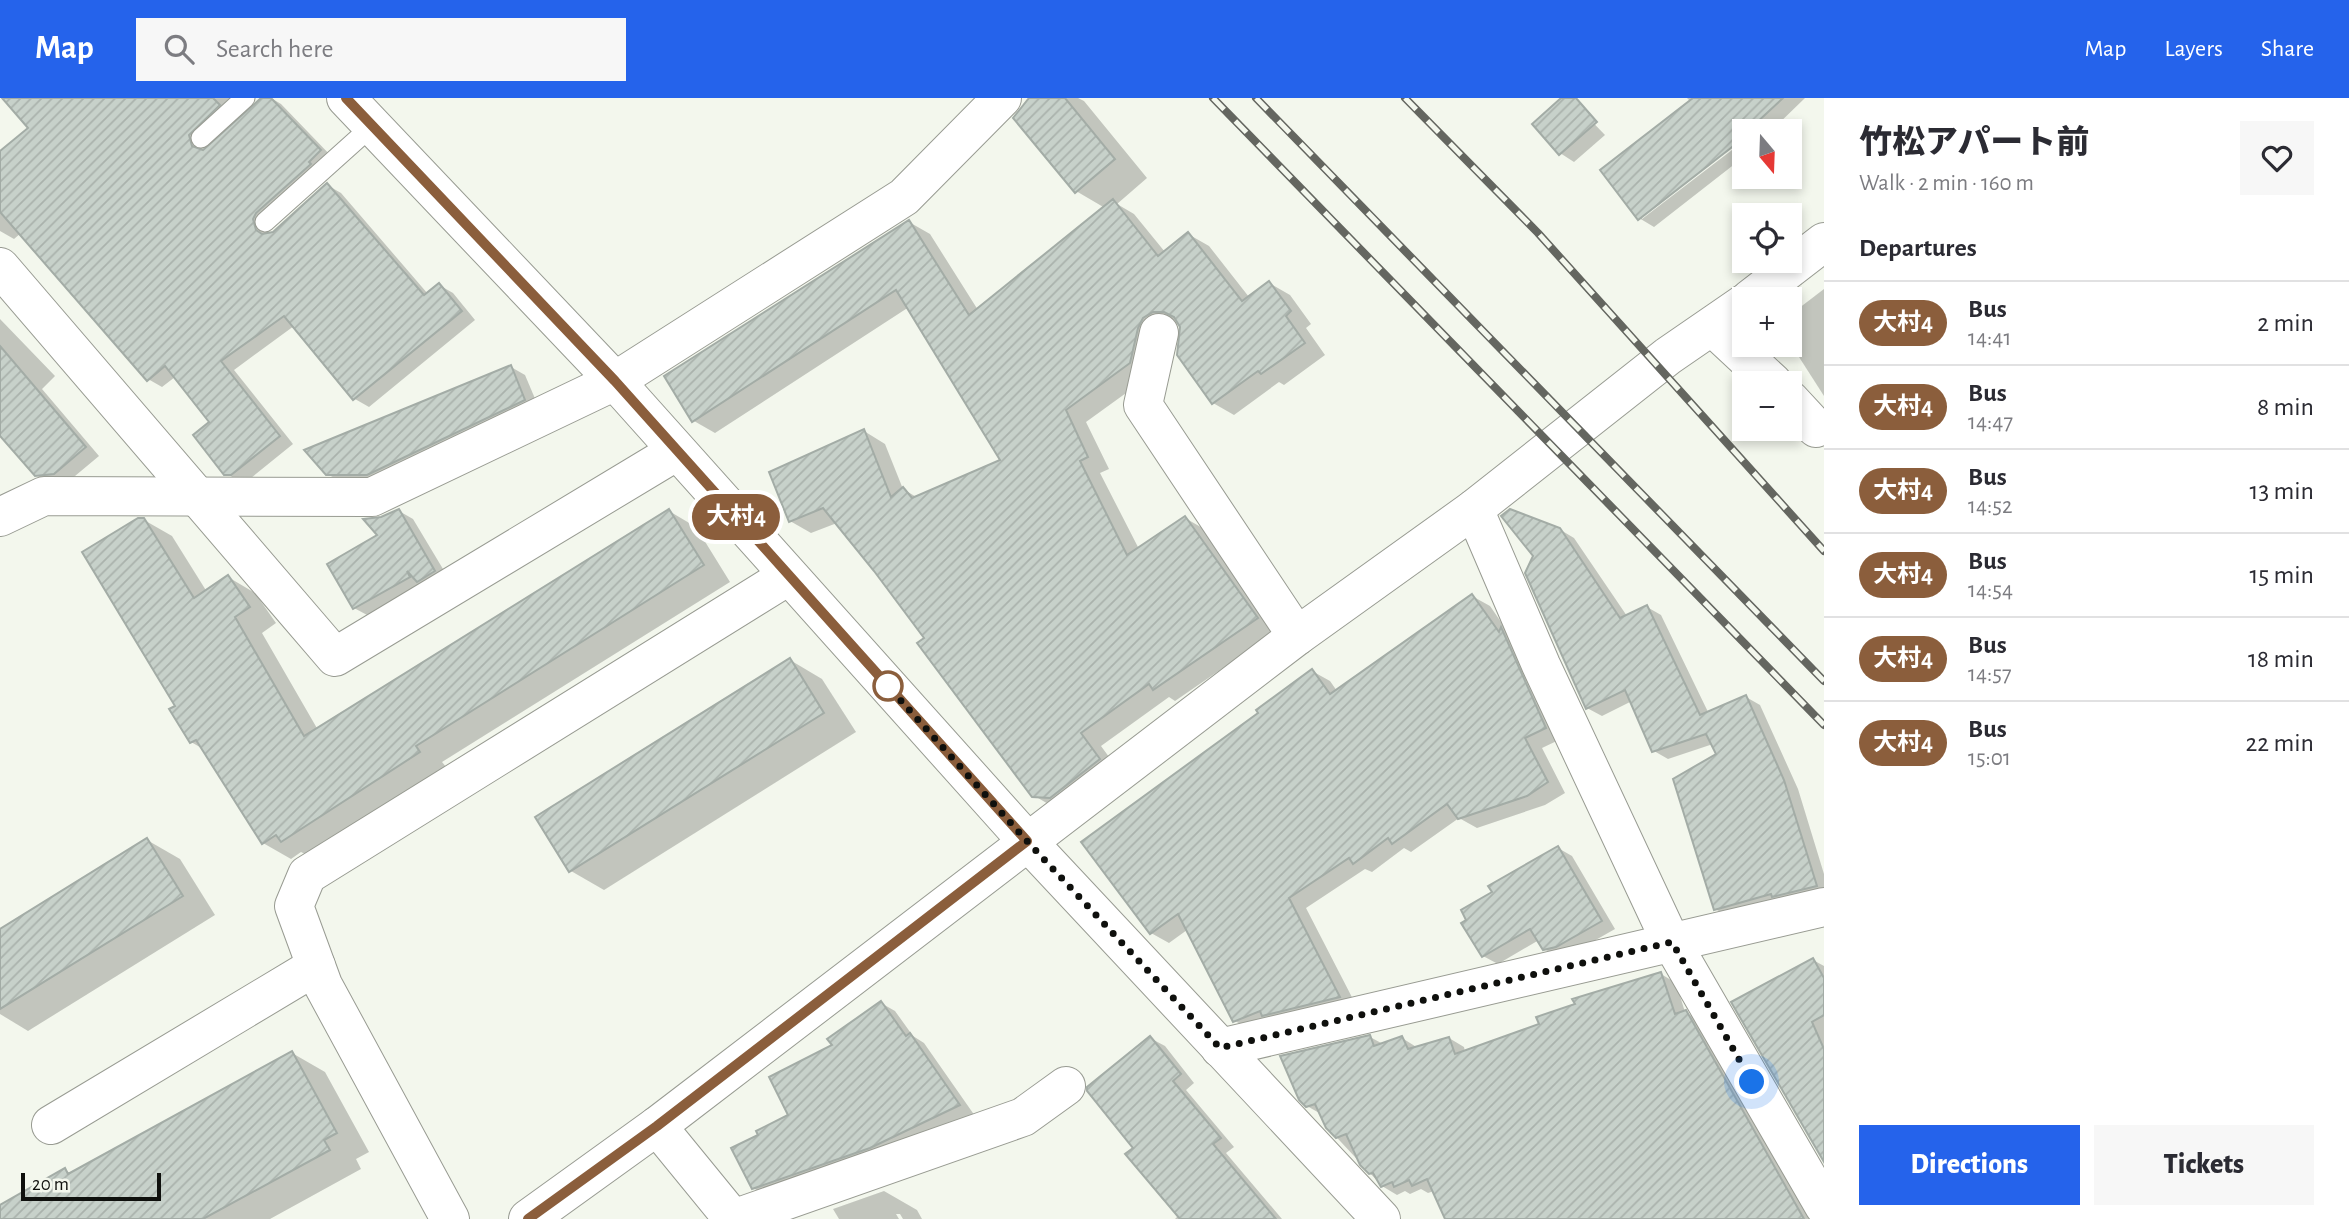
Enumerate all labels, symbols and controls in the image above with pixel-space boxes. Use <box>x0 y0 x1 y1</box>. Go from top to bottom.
search box <box>136 18 626 81</box>
icon: search <box>160 30 198 68</box>
text: Map <box>35 32 94 65</box>
text: Search here <box>216 36 334 62</box>
text: Map <box>2084 37 2126 61</box>
text: Layers <box>2164 37 2223 61</box>
text: Share <box>2261 37 2314 61</box>
north arrow <box>1732 119 1802 189</box>
map controls <box>1732 119 1802 441</box>
button: heart <box>2240 121 2314 195</box>
text: 竹松アパート前 <box>1859 127 2089 160</box>
text: Walk · 2 min · 160 m <box>1859 172 2034 195</box>
button: locate <box>1732 203 1802 273</box>
text: Departures <box>1859 235 1977 261</box>
button: + <box>1732 287 1802 357</box>
text: Bus <box>1968 296 2007 322</box>
text: 2 min <box>2257 310 2314 336</box>
text: 大村4 <box>1873 311 1933 335</box>
text: 14:41 <box>1968 327 2011 350</box>
button: − <box>1732 371 1802 441</box>
text: Bus <box>1968 380 2007 406</box>
text: 8 min <box>2257 394 2314 420</box>
text: 大村4 <box>1873 395 1933 419</box>
text: 14:47 <box>1968 411 2013 434</box>
text: Bus <box>1968 464 2007 490</box>
text: 13 min <box>2250 478 2314 504</box>
text: 大村4 <box>1873 479 1933 503</box>
line badge: 大村4 <box>696 494 776 540</box>
text: 14:52 <box>1968 495 2012 518</box>
text: 大村4 <box>706 505 766 529</box>
text: Bus <box>1968 548 2007 574</box>
text: 15 min <box>2249 562 2314 588</box>
text: 大村4 <box>1873 563 1933 587</box>
text: 14:54 <box>1968 579 2013 602</box>
text: Bus <box>1968 632 2007 658</box>
text: 18 min <box>2248 646 2314 672</box>
text: 大村4 <box>1873 647 1933 671</box>
text: 14:57 <box>1968 663 2012 686</box>
unlabelled marker <box>873 671 903 701</box>
text: Bus <box>1968 716 2007 742</box>
text: 22 min <box>2246 730 2314 756</box>
text: 大村4 <box>1873 731 1933 755</box>
text: 15:01 <box>1968 747 2011 770</box>
your location <box>1734 1064 1769 1099</box>
button: Directions <box>1859 1125 2080 1205</box>
button: Tickets <box>2094 1125 2314 1205</box>
scale bar <box>21 1170 161 1202</box>
text: 20 m <box>32 1175 69 1194</box>

